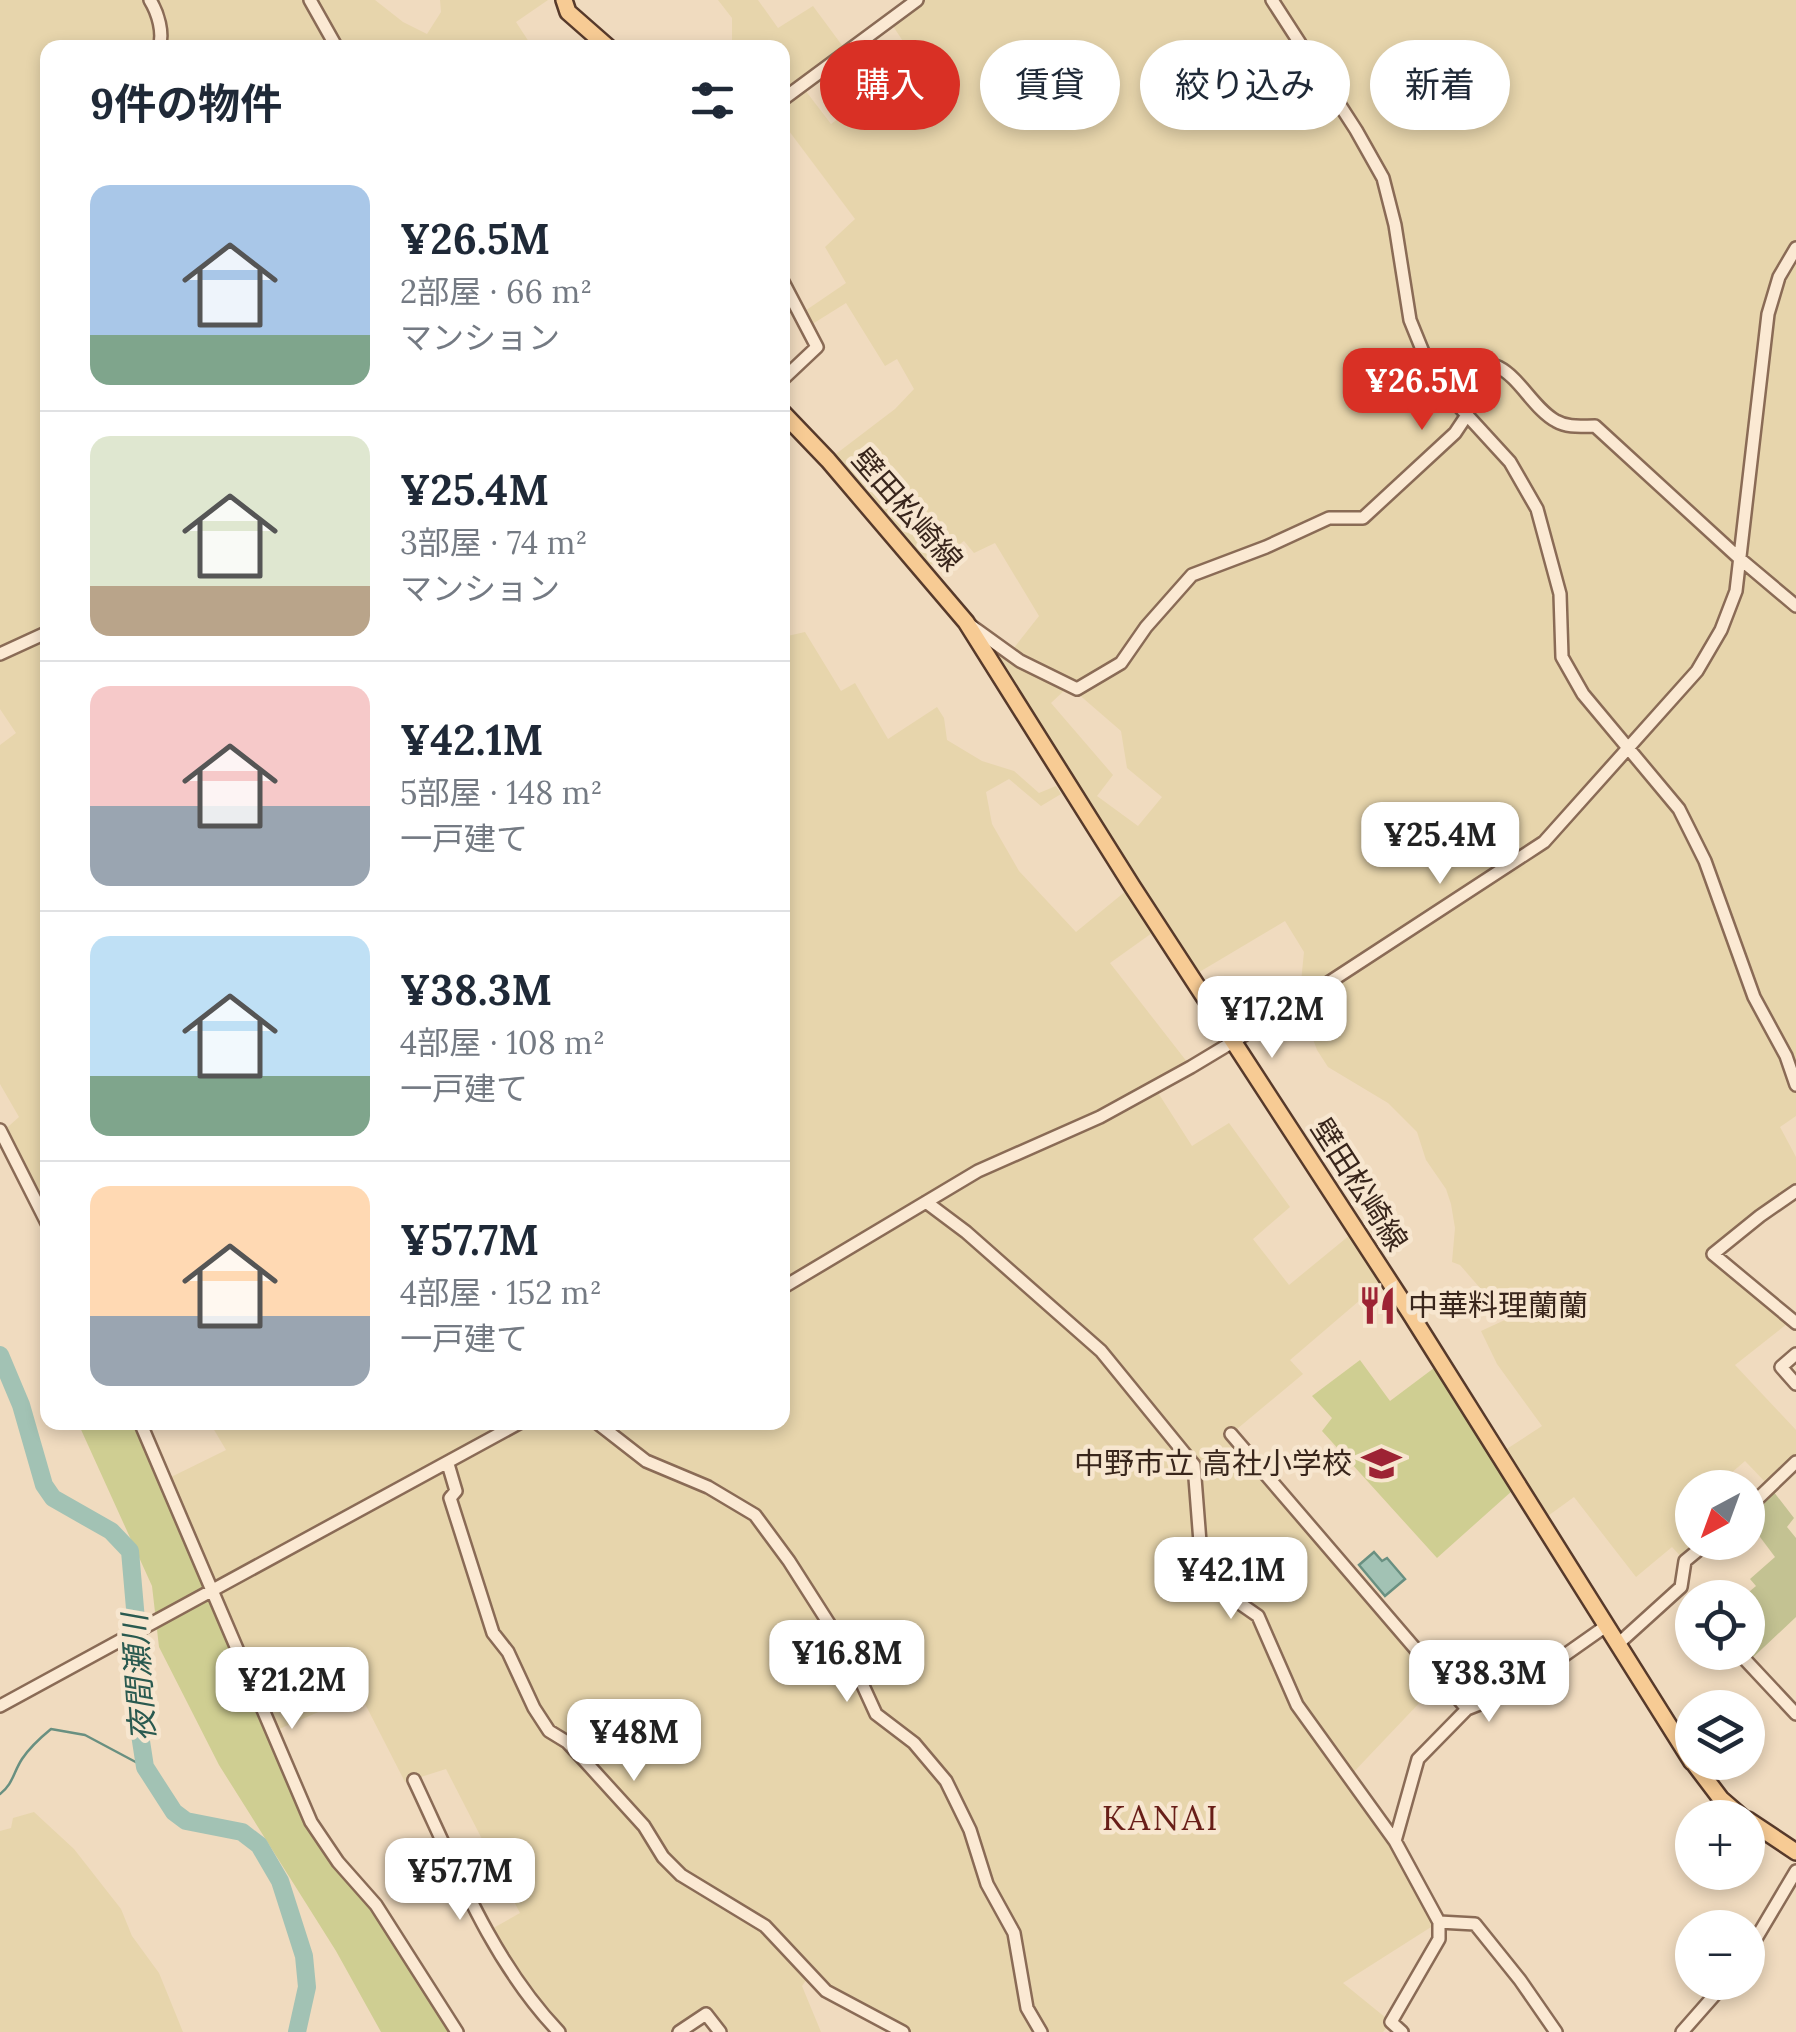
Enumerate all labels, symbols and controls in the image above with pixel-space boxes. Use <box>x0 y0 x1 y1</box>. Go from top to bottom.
chip: 購入 <box>820 40 960 130</box>
chip: 賃貸 <box>980 40 1120 130</box>
chip: 絞り込み <box>1140 40 1350 130</box>
chip: 新着 <box>1370 40 1510 130</box>
icon: filters <box>685 73 740 128</box>
text: 9件の物件 <box>90 77 282 131</box>
text: ¥26.5M <box>400 212 550 266</box>
icon: home <box>170 225 290 345</box>
text: 2部屋 · 66 m² <box>400 271 592 312</box>
text: マンション <box>400 317 560 358</box>
pin: ¥26.5M <box>1341 348 1503 433</box>
text: ¥26.5M <box>1365 360 1479 401</box>
street label: 壁田松崎線 <box>844 440 971 578</box>
text: ¥25.4M <box>400 463 549 517</box>
icon: home <box>170 476 290 596</box>
text: 3部屋 · 74 m² <box>400 522 588 563</box>
text: マンション <box>400 568 560 609</box>
text: ¥42.1M <box>400 713 543 767</box>
icon: home <box>170 726 290 846</box>
text: 5部屋 · 148 m² <box>400 772 603 813</box>
pin: ¥25.4M <box>1359 802 1521 887</box>
text: ¥25.4M <box>1383 814 1497 855</box>
text: 一戸建て <box>400 818 528 859</box>
text: ¥38.3M <box>400 963 552 1017</box>
icon: home <box>170 976 290 1096</box>
pin: ¥17.2M <box>1191 976 1353 1061</box>
text: ¥17.2M <box>1220 988 1324 1029</box>
text: 4部屋 · 108 m² <box>400 1022 605 1063</box>
text: 一戸建て <box>400 1068 528 1109</box>
street label: 壁田松崎線 <box>1303 1111 1417 1258</box>
text: ¥57.7M <box>400 1213 539 1267</box>
icon: home <box>170 1226 290 1346</box>
text: 4部屋 · 152 m² <box>400 1272 602 1313</box>
restaurant icon: 中華料理蘭蘭 <box>1357 1285 1399 1327</box>
place label: 中華料理蘭蘭 <box>1408 1286 1588 1324</box>
text: 一戸建て <box>400 1318 528 1359</box>
school or university icon: 中野市立 高社小学校 <box>1361 1443 1403 1485</box>
place label: 中野市立 高社小学校 <box>1074 1444 1352 1482</box>
north arrow <box>1675 1470 1765 1560</box>
map controls <box>1675 1470 1765 2000</box>
pin: ¥42.1M <box>1150 1537 1312 1622</box>
text: ¥42.1M <box>1176 1549 1286 1590</box>
button: locate <box>1675 1580 1765 1670</box>
water label: 夜間瀬川 <box>113 1610 163 1743</box>
pin: ¥16.8M <box>766 1620 928 1705</box>
text: ¥16.8M <box>791 1632 903 1673</box>
pin: ¥38.3M <box>1408 1640 1570 1725</box>
pin: ¥21.2M <box>211 1647 373 1732</box>
text: ¥38.3M <box>1431 1652 1547 1693</box>
text: ¥21.2M <box>238 1659 346 1700</box>
button: layers <box>1675 1690 1765 1780</box>
pin: ¥48M <box>575 1699 693 1784</box>
text: ¥48M <box>589 1711 679 1752</box>
district label: KANAI <box>1102 1795 1220 1840</box>
button: + <box>1675 1800 1765 1890</box>
pin: ¥57.7M <box>379 1838 541 1923</box>
text: ¥57.7M <box>407 1850 513 1891</box>
button: − <box>1675 1910 1765 2000</box>

